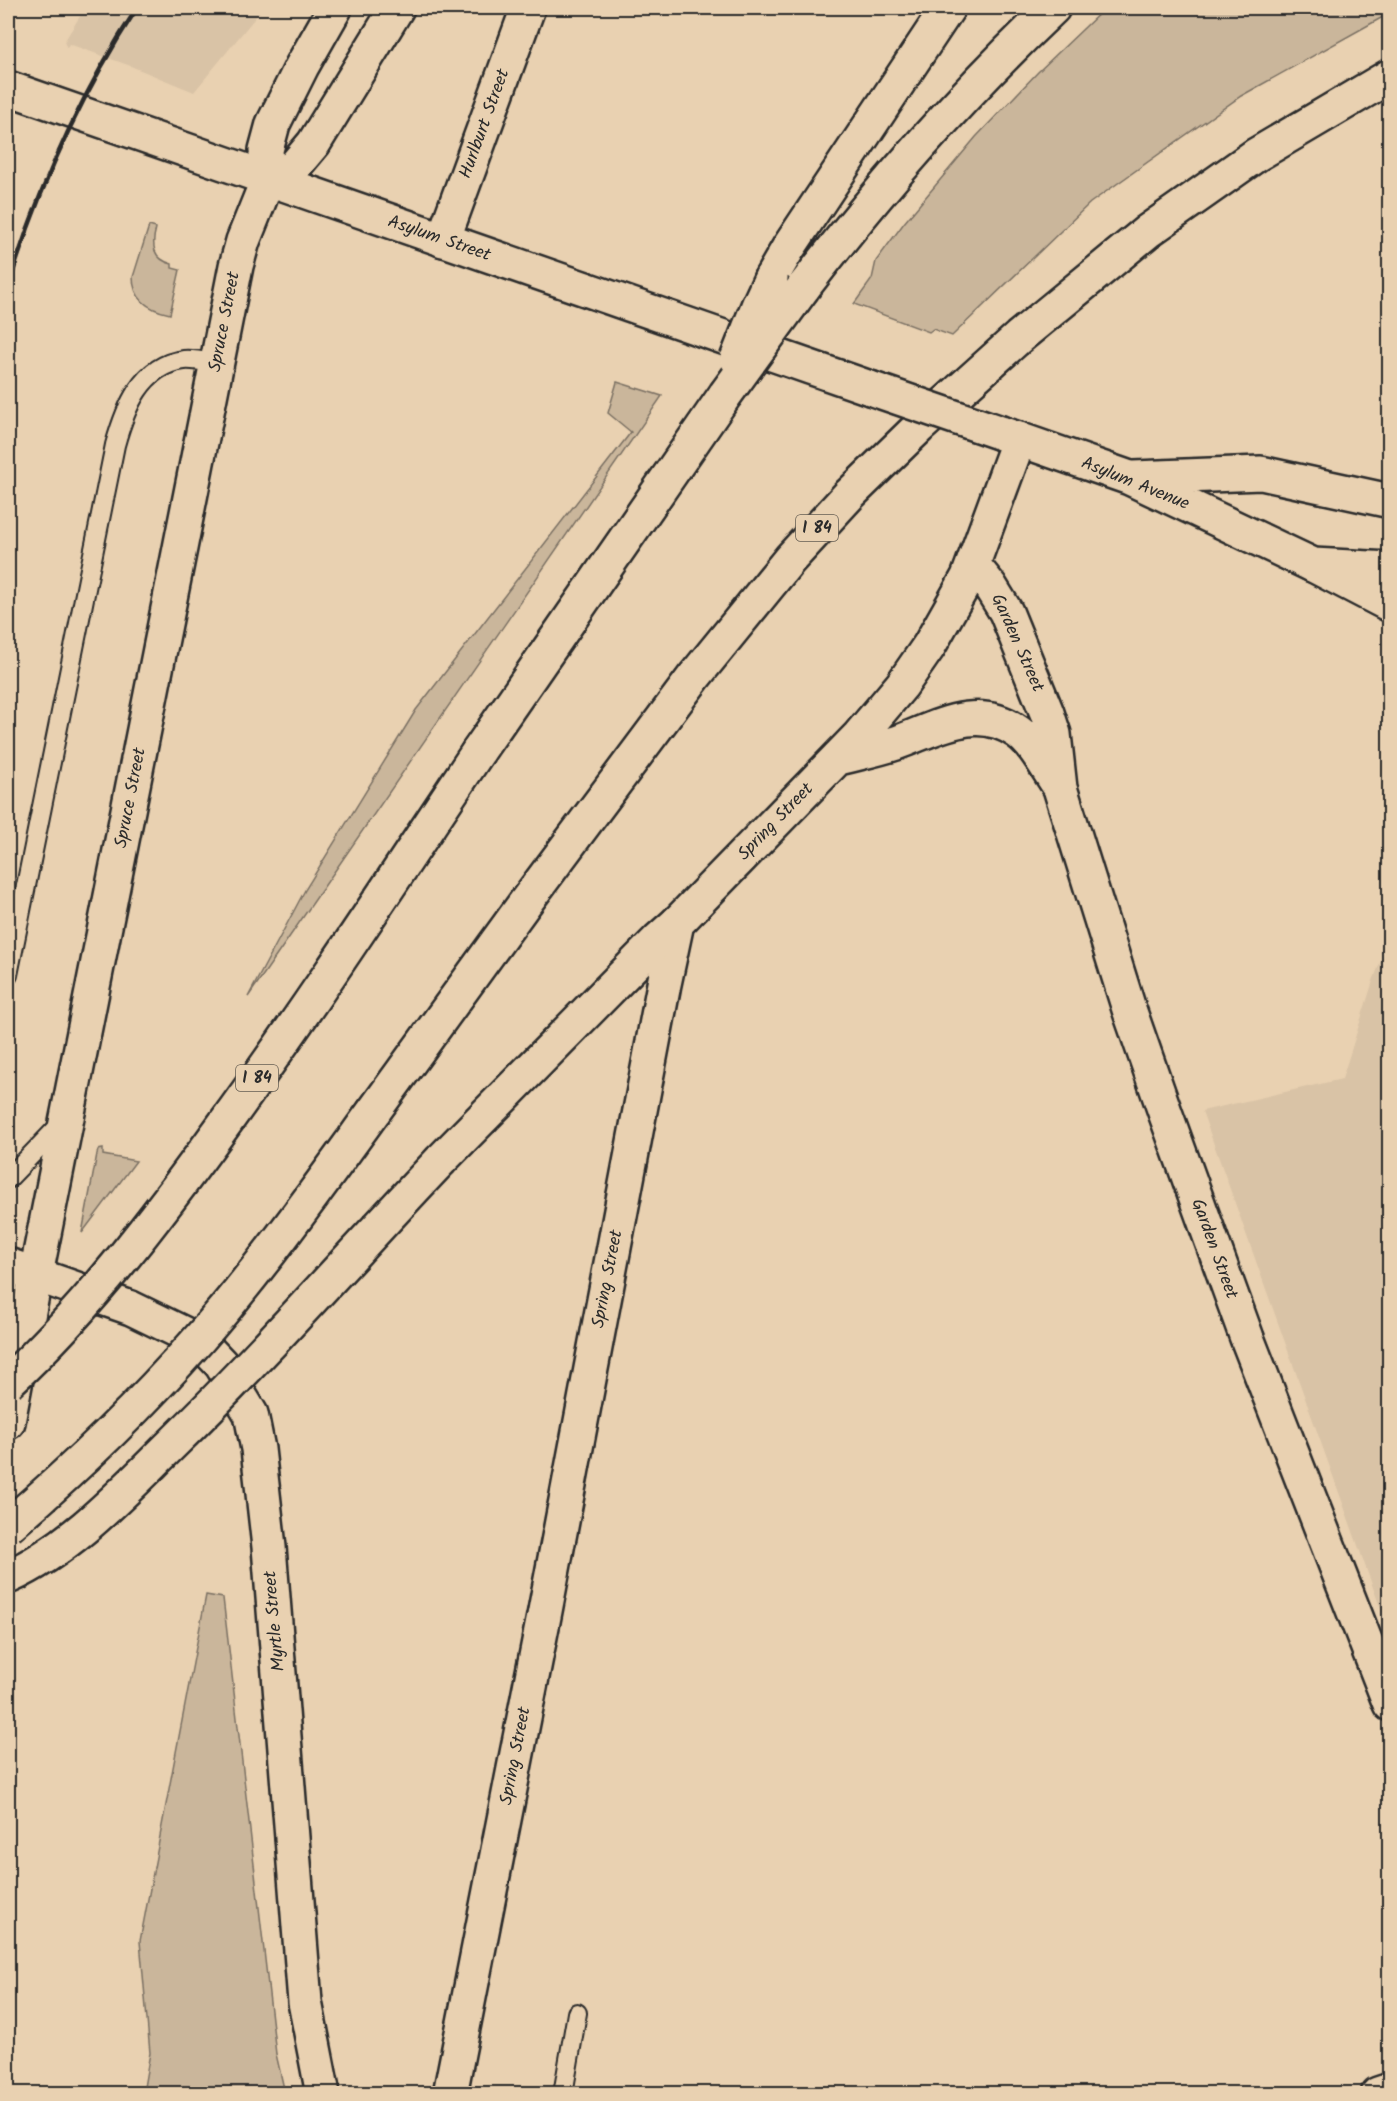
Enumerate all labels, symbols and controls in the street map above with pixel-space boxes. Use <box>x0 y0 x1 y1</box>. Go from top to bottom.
street label: Hurlburt Street <box>452 64 519 183</box>
street label: Asylum Street <box>384 208 495 271</box>
street label: Spruce Street <box>201 268 249 375</box>
street label: Asylum Avenue <box>1076 449 1194 519</box>
road number: I 84 <box>796 515 838 541</box>
street label: Garden Street <box>982 589 1052 698</box>
street label: Spruce Street <box>107 744 155 851</box>
street label: Spring Street <box>731 775 822 868</box>
road number: I 84 <box>236 1065 278 1091</box>
street label: Garden Street <box>1182 1195 1246 1304</box>
street label: Spring Street <box>584 1226 632 1331</box>
street label: Myrtle Street <box>256 1568 294 1673</box>
street label: Spring Street <box>492 1703 540 1808</box>

